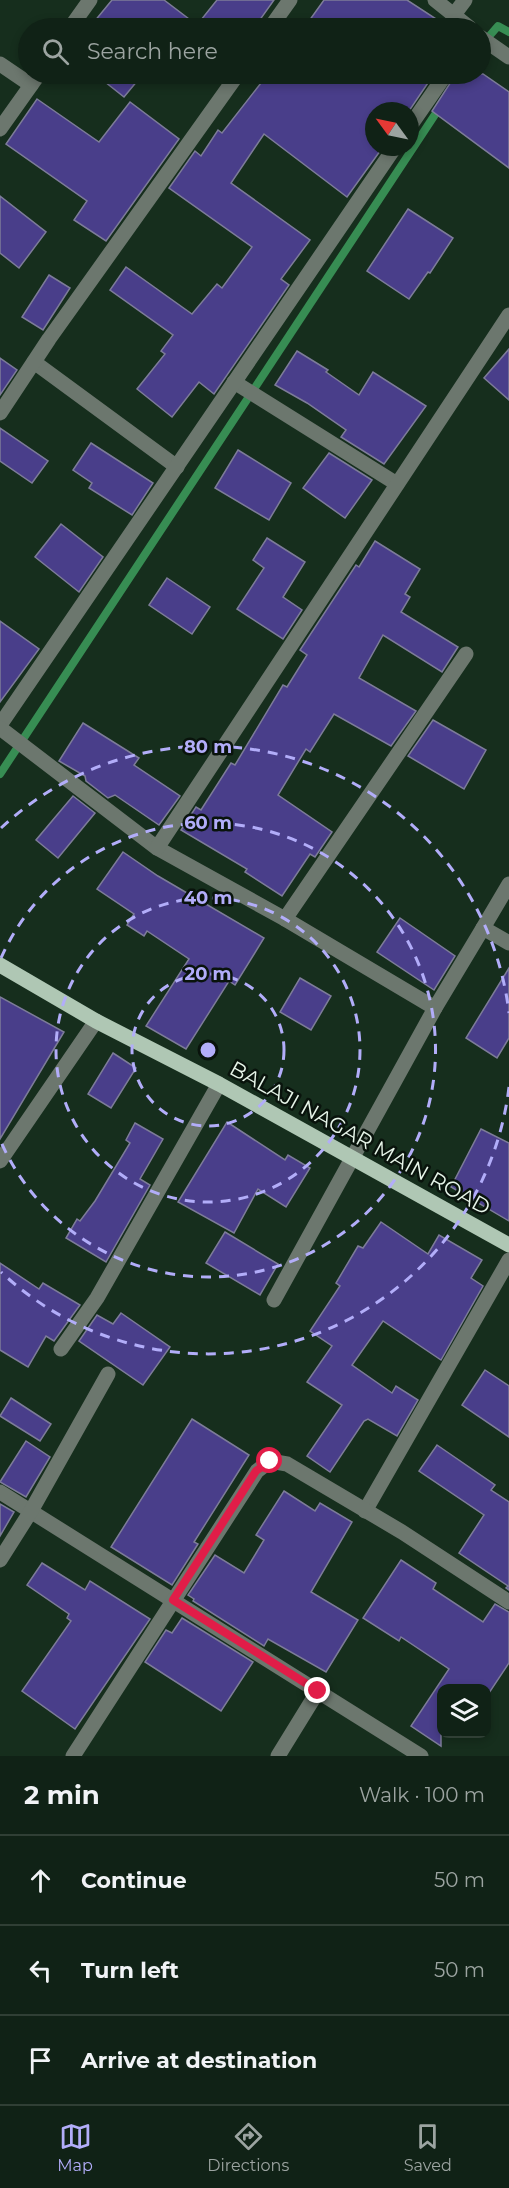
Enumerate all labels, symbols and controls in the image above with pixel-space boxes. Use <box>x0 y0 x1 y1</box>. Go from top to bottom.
search box <box>18 18 491 84</box>
icon: search <box>39 35 72 68</box>
text: Search here <box>87 38 218 65</box>
north arrow <box>365 102 419 156</box>
text: 80 m <box>184 736 232 758</box>
text: 60 m <box>184 812 232 834</box>
text: 40 m <box>184 887 232 909</box>
text: 20 m <box>185 963 231 985</box>
centre of rings <box>198 1040 218 1060</box>
street label: BALAJI NAGAR MAIN ROAD <box>226 1055 495 1220</box>
route start <box>256 1447 282 1473</box>
route end <box>304 1677 330 1703</box>
map controls <box>437 1684 491 1738</box>
button: layers <box>437 1684 491 1738</box>
text: 2 min <box>24 1779 100 1811</box>
text: Walk · 100 m <box>359 1783 485 1807</box>
icon: ahead <box>24 1864 57 1897</box>
text: Continue <box>81 1867 187 1894</box>
text: 50 m <box>434 1868 485 1892</box>
icon: left <box>24 1954 57 1987</box>
text: Turn left <box>81 1957 179 1984</box>
text: 50 m <box>434 1958 485 1982</box>
icon: arrive <box>24 2044 57 2077</box>
text: Arrive at destination <box>81 2047 317 2074</box>
tab: Map <box>57 2120 93 2175</box>
tab: Directions <box>207 2120 289 2175</box>
tab: Saved <box>404 2120 452 2175</box>

